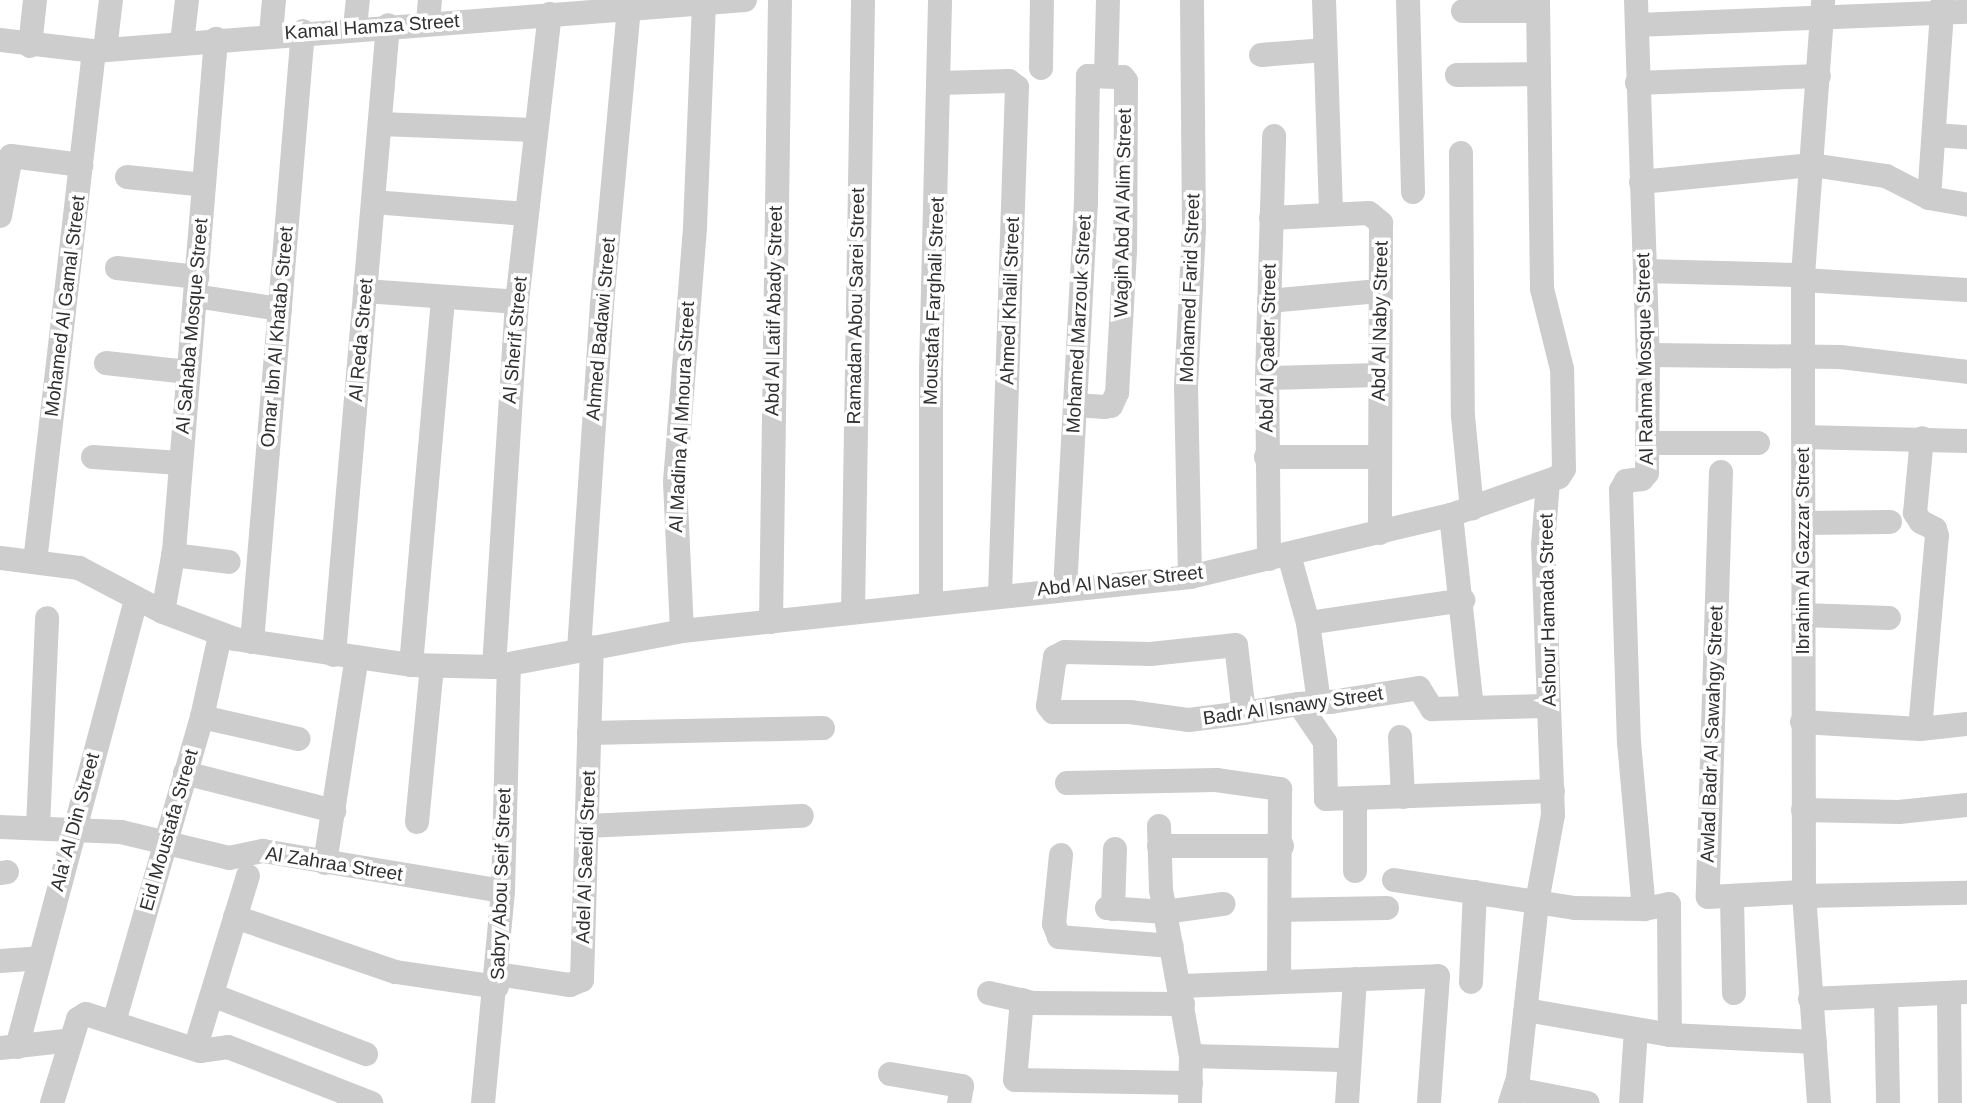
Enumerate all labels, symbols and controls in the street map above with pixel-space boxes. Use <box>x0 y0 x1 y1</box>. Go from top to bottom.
street label: Kamal Hamza Street <box>284 10 460 44</box>
street label: Wagih Abd Al Alim Street <box>1110 107 1136 319</box>
street label: Ramadan Abou Sarei Street <box>843 187 869 425</box>
street label: Mohamed Farid Street <box>1175 193 1205 383</box>
street label: Mohamed Al Gamal Street <box>40 194 90 418</box>
street label: Moustafa Farghali Street <box>919 197 949 405</box>
street label: Abd Al Latif Abady Street <box>761 205 787 417</box>
street label: Mohamed Marzouk Street <box>1062 214 1096 434</box>
street label: Al Sahaba Mosque Street <box>171 217 213 435</box>
street label: Ahmed Khalil Street <box>996 217 1024 385</box>
street label: Omar Ibn Al Khatab Street <box>256 225 298 449</box>
street label: Ahmed Badawi Street <box>582 236 620 422</box>
street label: Abd Al Naby Street <box>1367 240 1393 402</box>
street label: Al Rahma Mosque Street <box>1632 253 1658 465</box>
street label: Abd Al Qader Street <box>1255 263 1281 433</box>
street label: Al Sherif Street <box>498 275 532 405</box>
street label: Al Reda Street <box>344 277 378 403</box>
street label: Al Madina Al Mnoura Street <box>665 300 699 534</box>
street label: Ibrahim Al Gazzar Street <box>1792 447 1814 655</box>
street label: Ashour Hamada Street <box>1535 513 1561 707</box>
street label: Abd Al Naser Street <box>1035 561 1205 601</box>
street label: Awlad Badr Al Sawahgy Street <box>1696 604 1728 864</box>
street label: Badr Al Isnawy Street <box>1201 682 1385 730</box>
street label: Eid Moustafa Street <box>135 747 203 913</box>
street label: Ala' Al Din Street <box>45 750 105 894</box>
street label: Adel Al Saeidi Street <box>572 770 600 944</box>
street label: Sabry Abou Seif Street <box>486 787 516 981</box>
street label: Al Zahraa Street <box>264 842 404 886</box>

